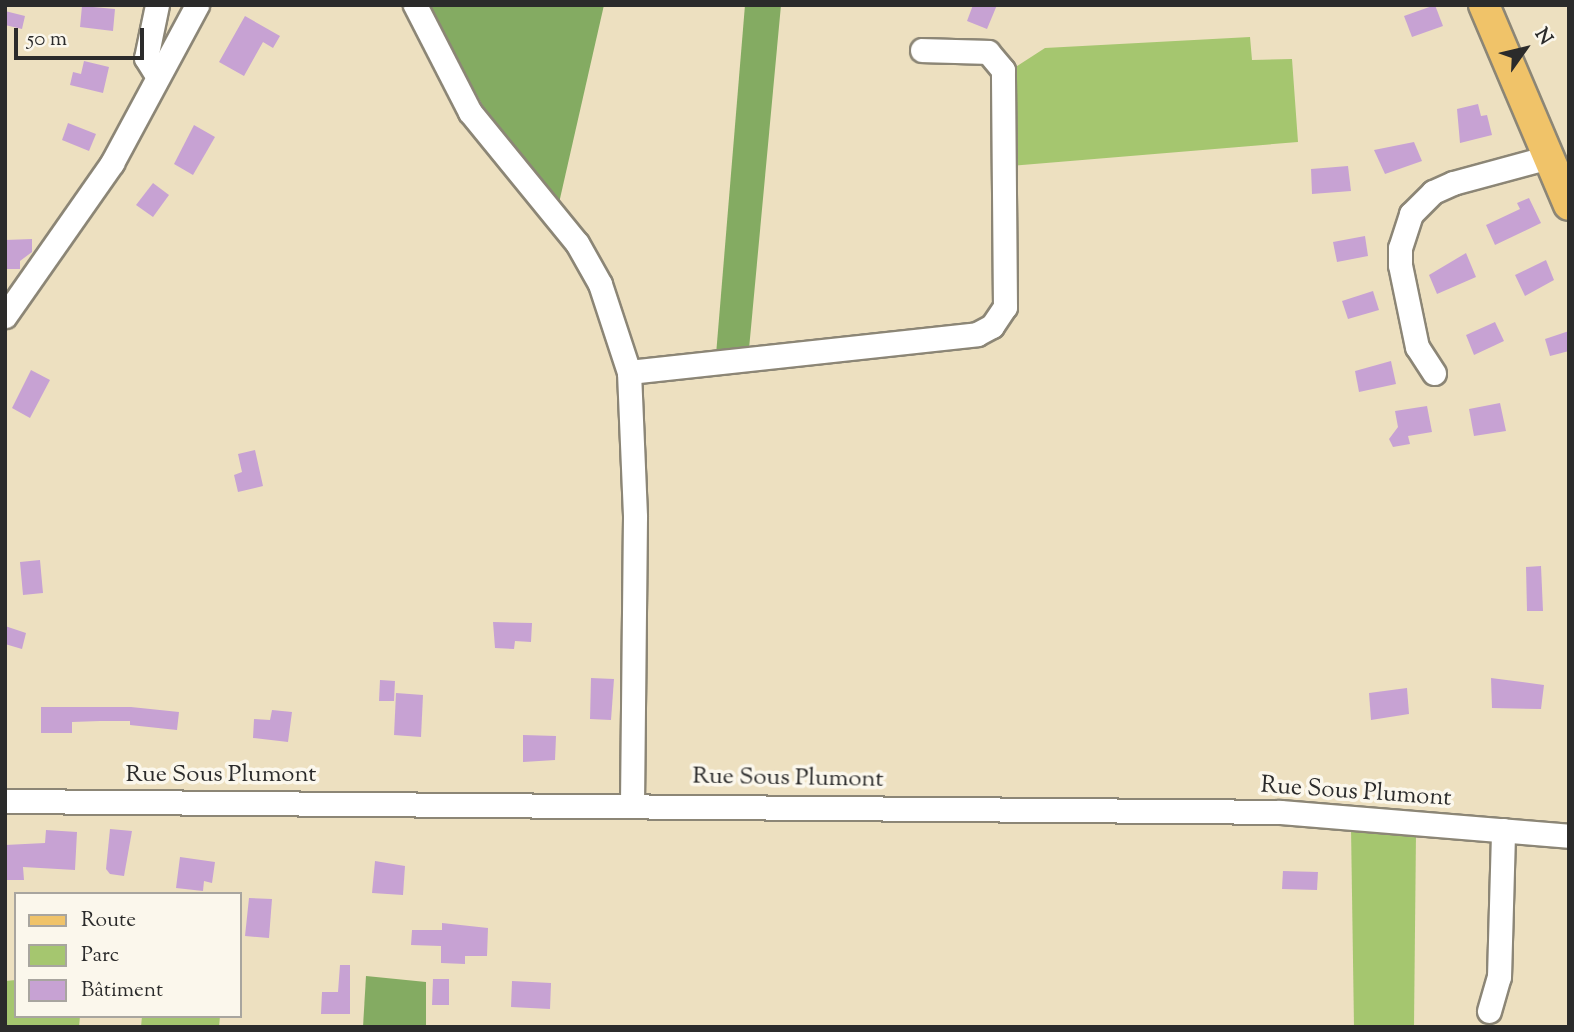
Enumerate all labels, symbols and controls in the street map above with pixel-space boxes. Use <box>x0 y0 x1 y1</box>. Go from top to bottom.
scale bar <box>18 14 147 58</box>
north arrow <box>1490 14 1560 84</box>
text: N <box>1527 23 1558 51</box>
text: 50 m <box>27 25 67 55</box>
street label: Rue Sous Plumont <box>125 762 317 790</box>
street label: Rue Sous Plumont <box>692 763 884 795</box>
street label: Rue Sous Plumont <box>1260 772 1452 814</box>
legend <box>14 892 242 1018</box>
text: Route <box>81 906 136 936</box>
text: Parc <box>81 941 119 971</box>
text: Bâtiment <box>81 976 163 1006</box>

